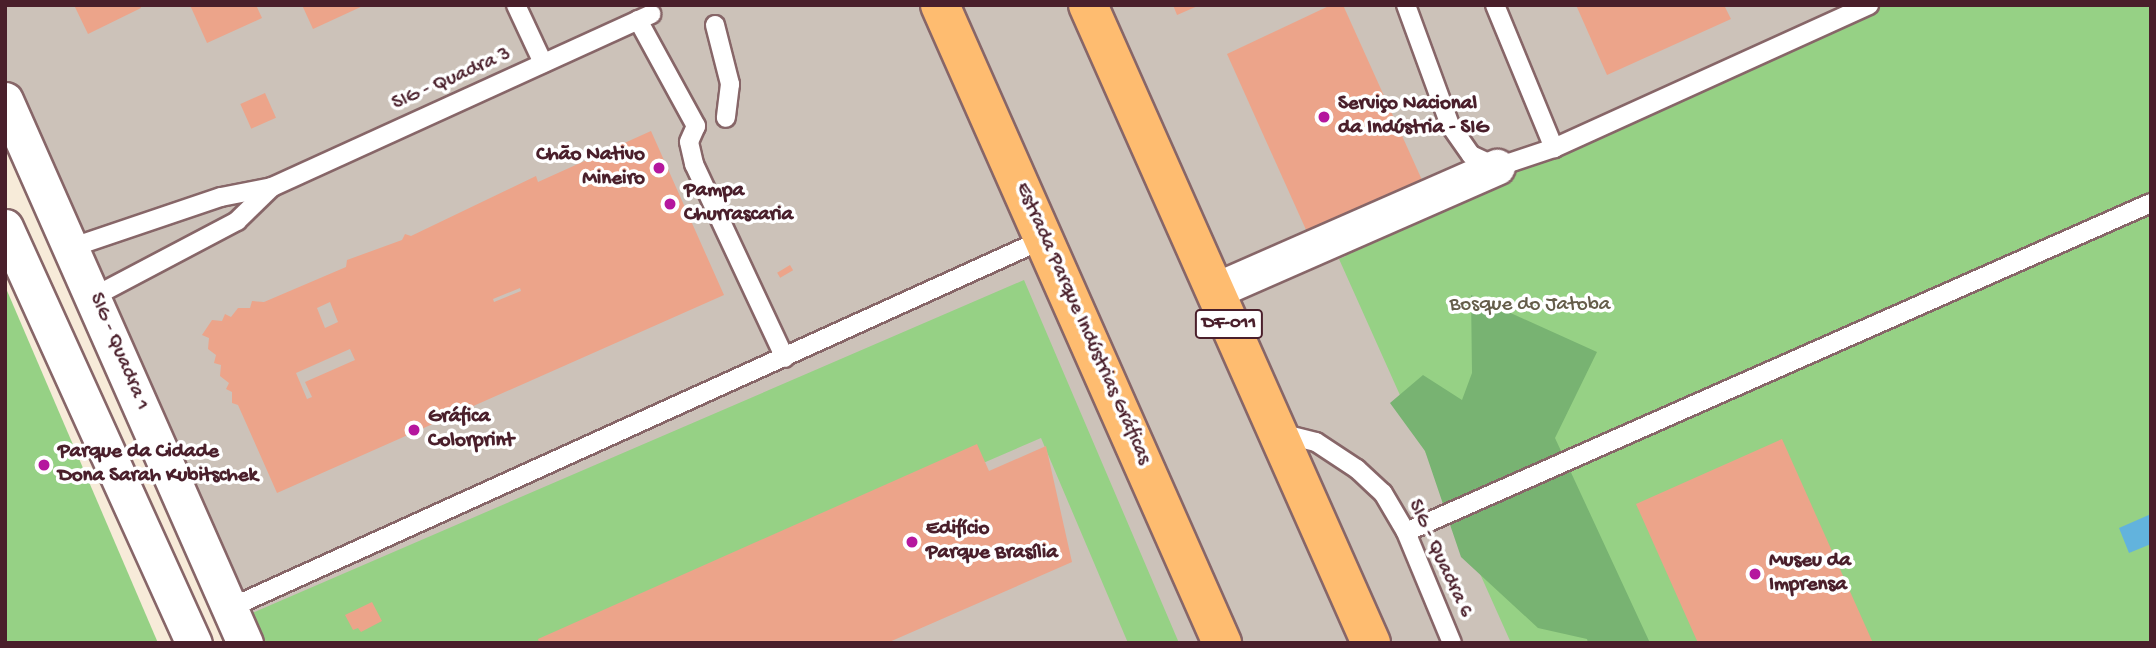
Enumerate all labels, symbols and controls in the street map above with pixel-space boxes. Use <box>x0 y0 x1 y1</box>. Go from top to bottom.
street label: SIG - Quadra 3 <box>389 43 515 117</box>
place label: Serviço Nacional da Indústria - SIG <box>1338 92 1489 142</box>
marker: Serviço Nacional da Indústria - SIG <box>1316 109 1332 125</box>
place label: Chão Nativo Mineiro <box>536 143 645 193</box>
marker: Chão Nativo Mineiro <box>651 160 667 176</box>
place label: Pampa Churrascaria <box>684 179 793 229</box>
street label: Estrada Parque Indústrias Gráficas <box>1008 179 1156 469</box>
marker: Pampa Churrascaria <box>662 196 678 212</box>
street label: SIG - Quadra 1 <box>82 290 154 414</box>
park label: Bosque do Jatoba <box>1450 293 1610 319</box>
road number: DF-011 <box>1194 308 1264 340</box>
place label: Gráfica Colorprint <box>428 405 514 455</box>
marker: Gráfica Colorprint <box>406 422 422 438</box>
place label: Parque da Cidade Dona Sarah Kubitschek <box>58 440 258 490</box>
marker: Parque da Cidade Dona Sarah Kubitschek <box>36 457 52 473</box>
street label: SIG - Quadra 6 <box>1401 496 1477 622</box>
place label: Edifício Parque Brasília <box>926 517 1058 567</box>
marker: Edifício Parque Brasília <box>904 534 920 550</box>
place label: Museu da Imprensa <box>1769 549 1851 599</box>
marker: Museu da Imprensa <box>1747 566 1763 582</box>

